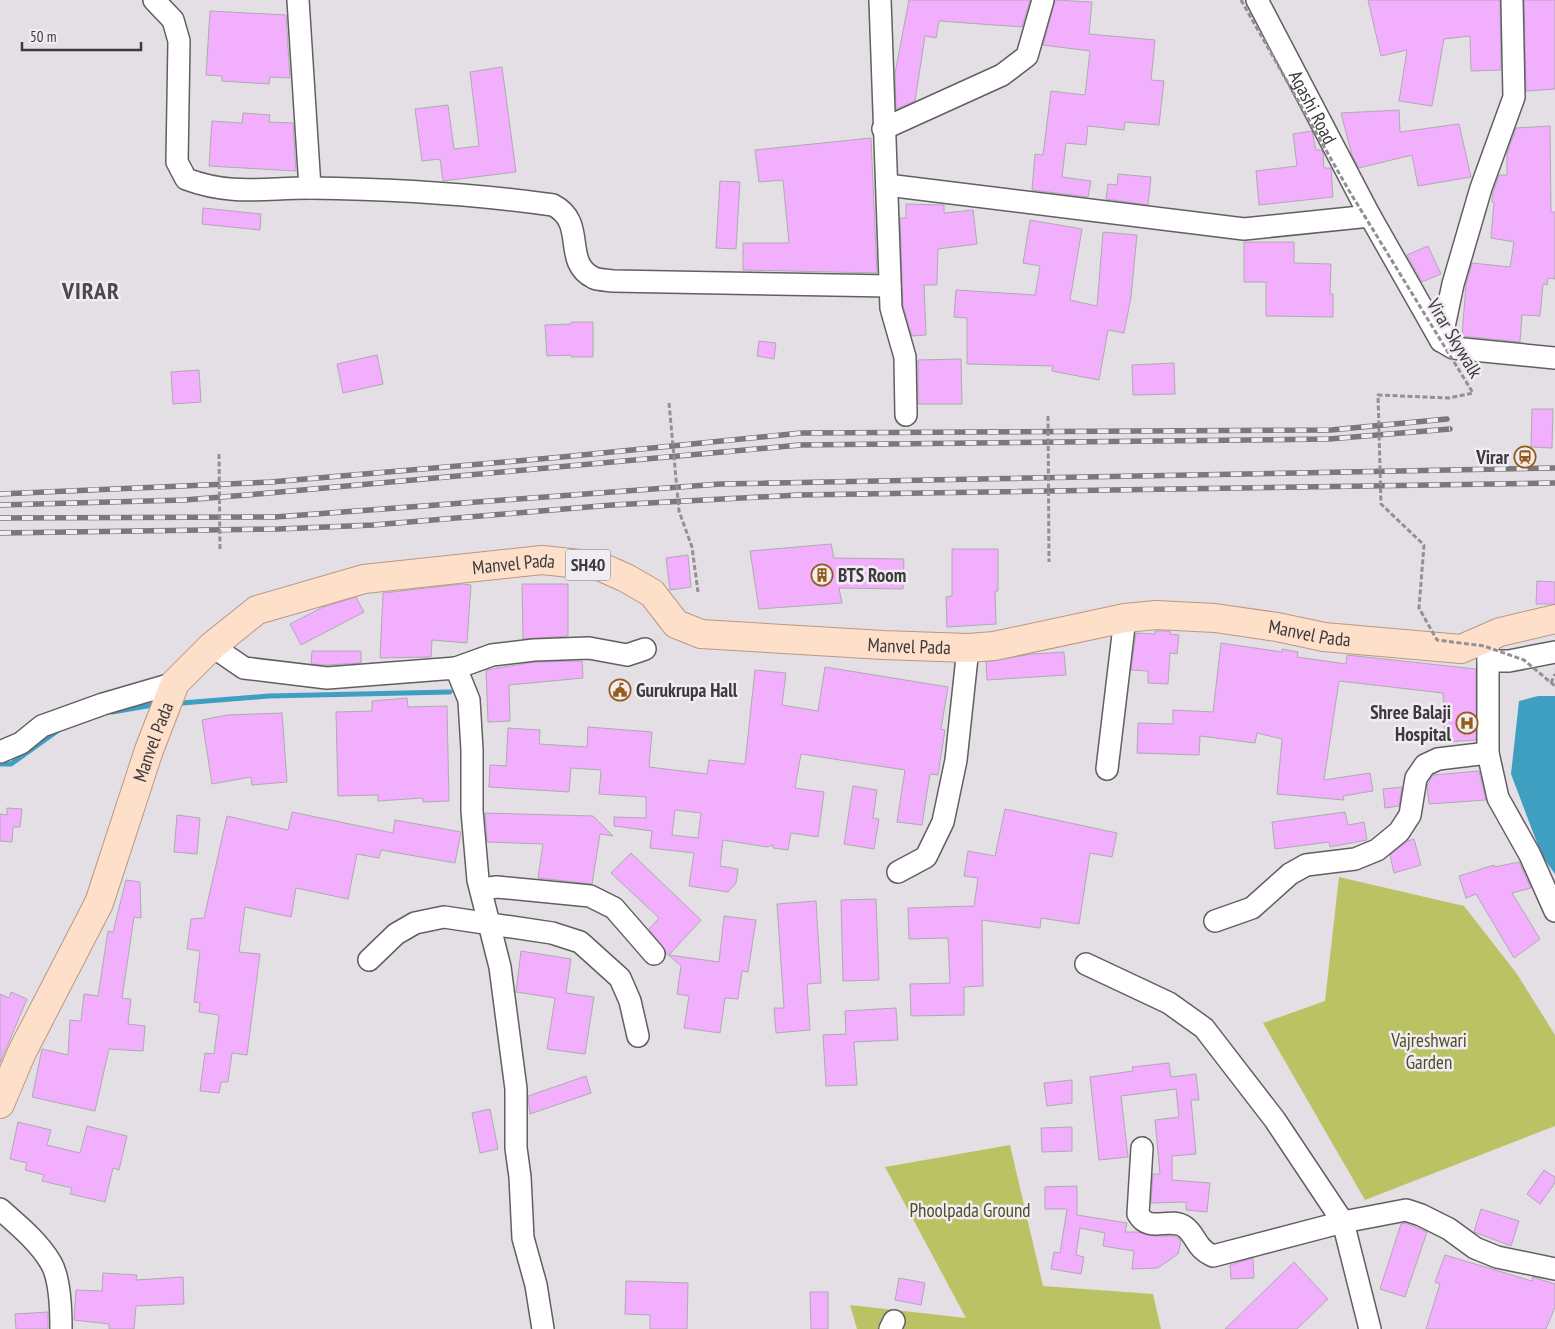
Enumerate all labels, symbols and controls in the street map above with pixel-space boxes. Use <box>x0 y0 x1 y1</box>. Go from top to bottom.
scale bar <box>22 20 141 52</box>
text: 50 m <box>30 27 56 46</box>
street label: Agashi Road <box>1284 66 1342 148</box>
district label: VIRAR <box>61 275 120 306</box>
street label: Virar Skywalk <box>1421 293 1488 383</box>
place label: Virar <box>1475 445 1509 469</box>
station icon: Virar <box>1513 445 1537 469</box>
street label: Manvel Pada <box>471 548 556 579</box>
road number: SH40 <box>566 550 610 580</box>
building icon: BTS Room <box>810 563 834 587</box>
place label: BTS Room <box>838 563 906 587</box>
street label: Manvel Pada <box>1267 614 1352 651</box>
street label: Manvel Pada <box>867 632 951 659</box>
public building icon: Gurukrupa Hall <box>608 678 632 702</box>
place label: Gurukrupa Hall <box>636 678 738 702</box>
street label: Manvel Pada <box>127 699 178 785</box>
place label: Shree Balaji Hospital <box>1370 700 1451 746</box>
hospital icon: Shree Balaji Hospital <box>1455 711 1479 735</box>
park label: Vajreshwari Garden <box>1390 1028 1467 1074</box>
park label: Phoolpada Ground <box>909 1198 1031 1222</box>

